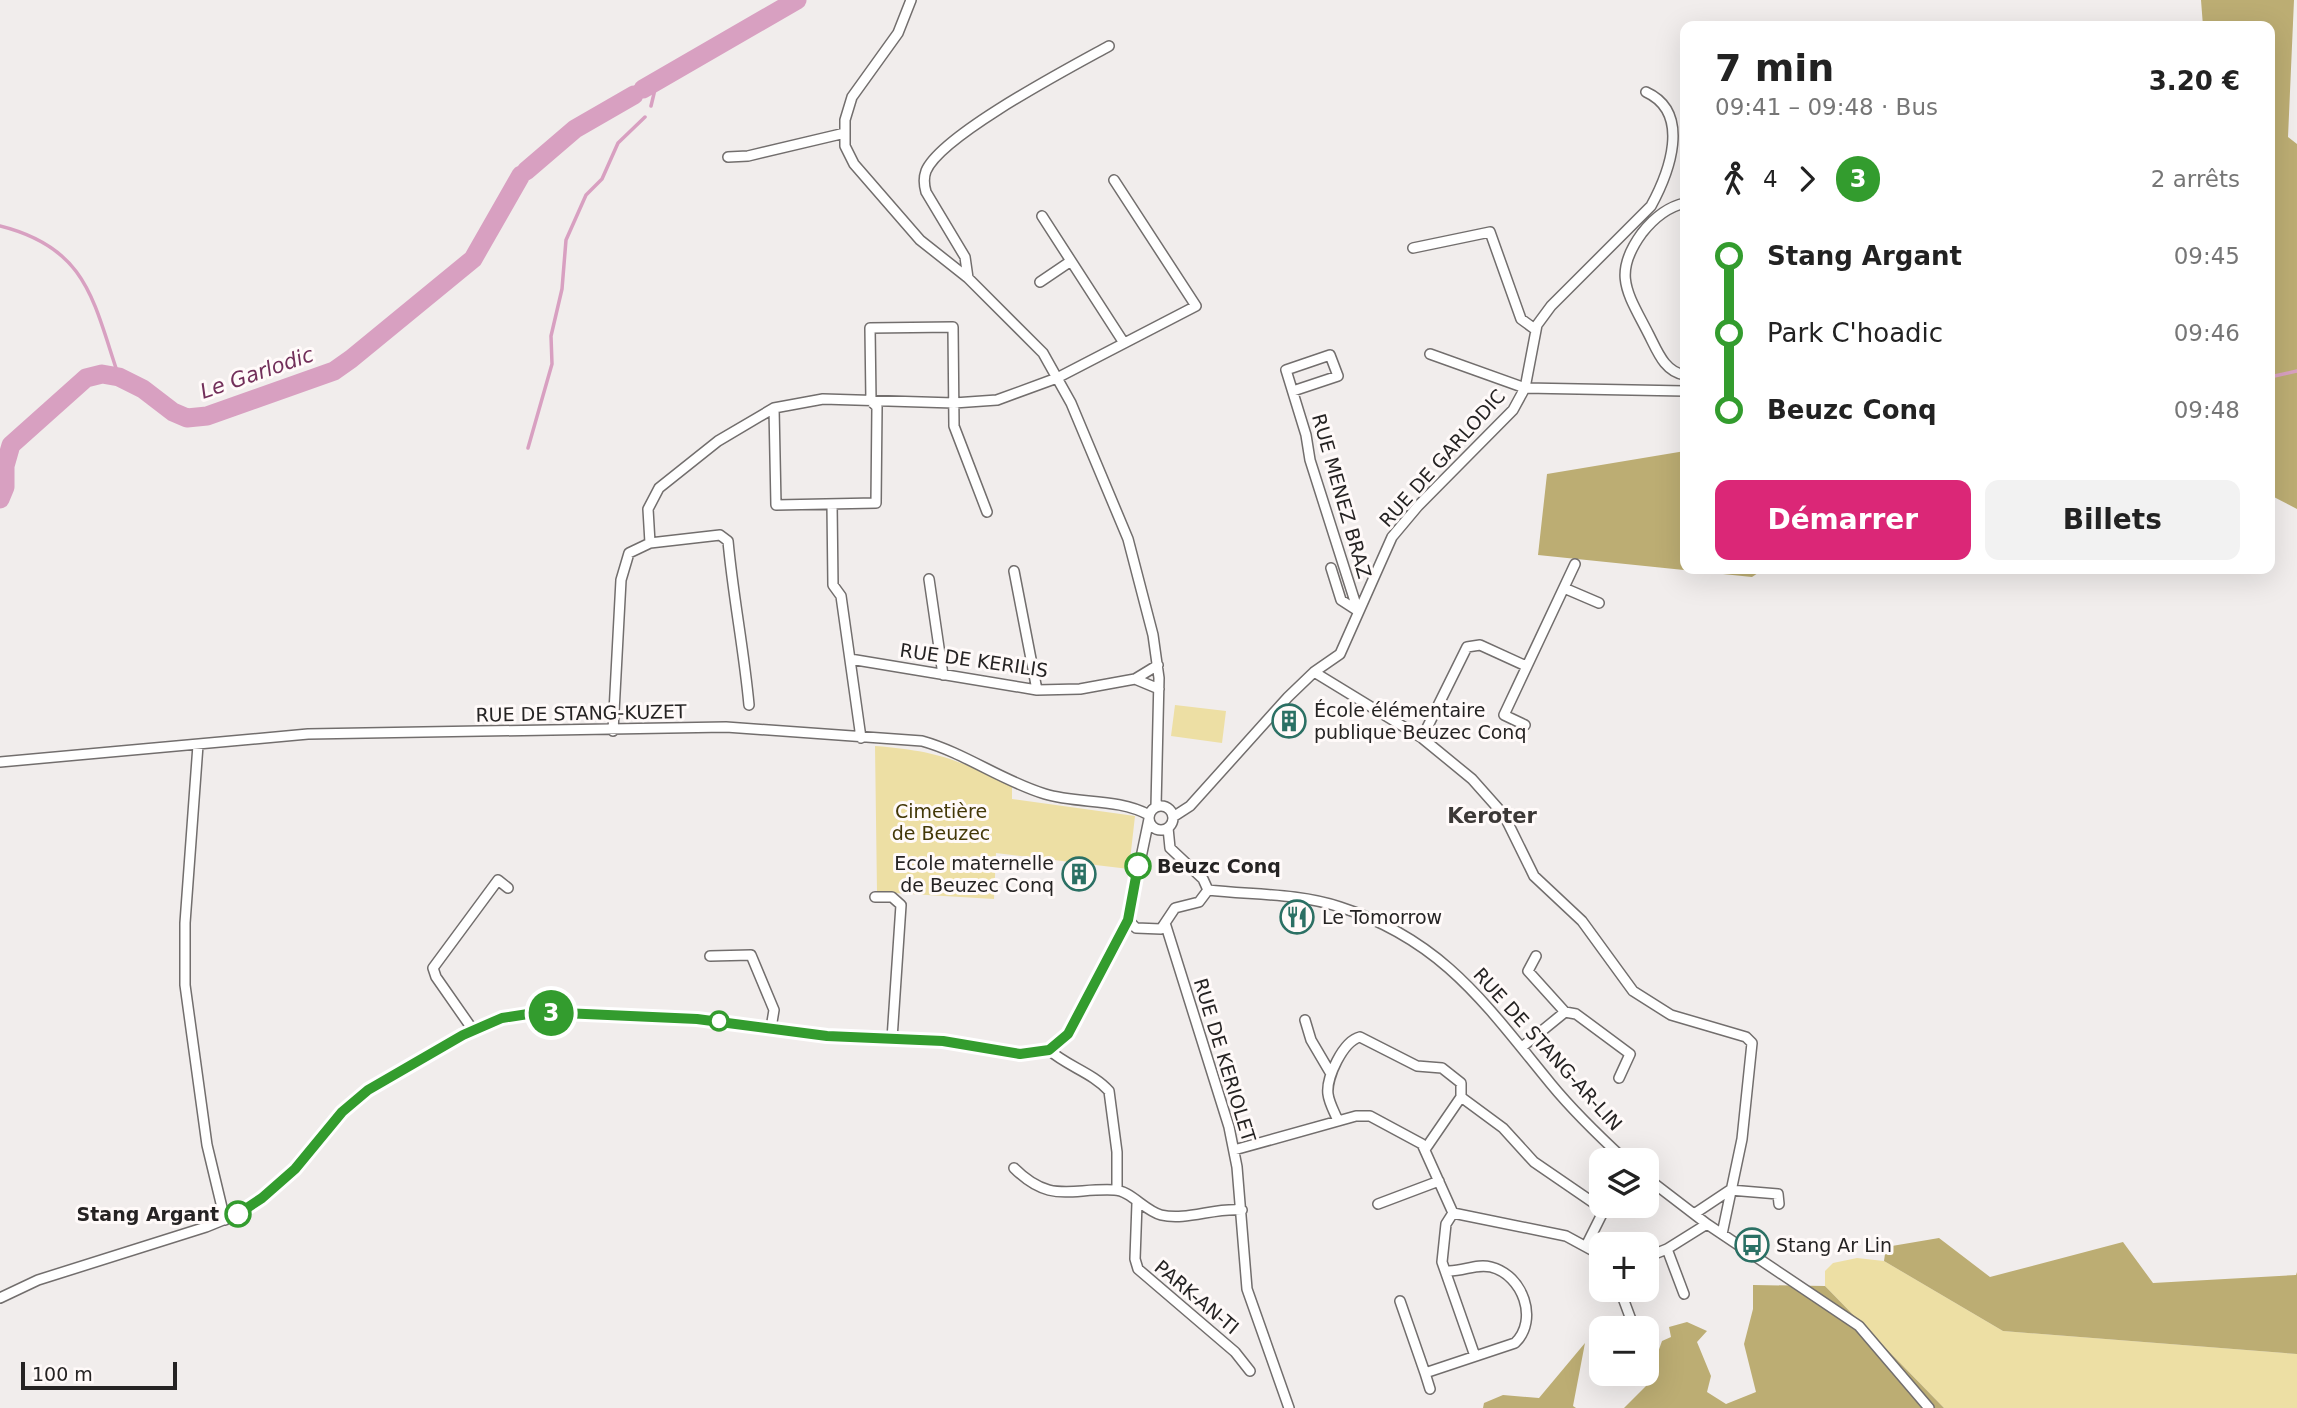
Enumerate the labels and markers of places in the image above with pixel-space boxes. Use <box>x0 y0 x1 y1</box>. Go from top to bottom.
place label: École élémentaire publique Beuzec Conq <box>1314 699 1526 743</box>
building icon: École élémentaire publique Beuzec Conq <box>1270 702 1308 740</box>
place label: Ecole maternelle de Beuzec Conq <box>894 852 1054 896</box>
marker: Beuzc Conq <box>1125 853 1151 879</box>
building icon: Ecole maternelle de Beuzec Conq <box>1060 855 1098 893</box>
place label: Beuzc Conq <box>1157 855 1281 877</box>
restaurant icon: Le Tomorrow <box>1278 898 1316 936</box>
place label: Le Tomorrow <box>1322 906 1442 928</box>
unlabelled marker <box>709 1011 729 1031</box>
marker: Stang Argant <box>225 1201 251 1227</box>
place label: Stang Argant <box>77 1203 219 1225</box>
bus stop icon: Stang Ar Lin <box>1733 1226 1771 1264</box>
place label: Stang Ar Lin <box>1776 1234 1892 1256</box>

